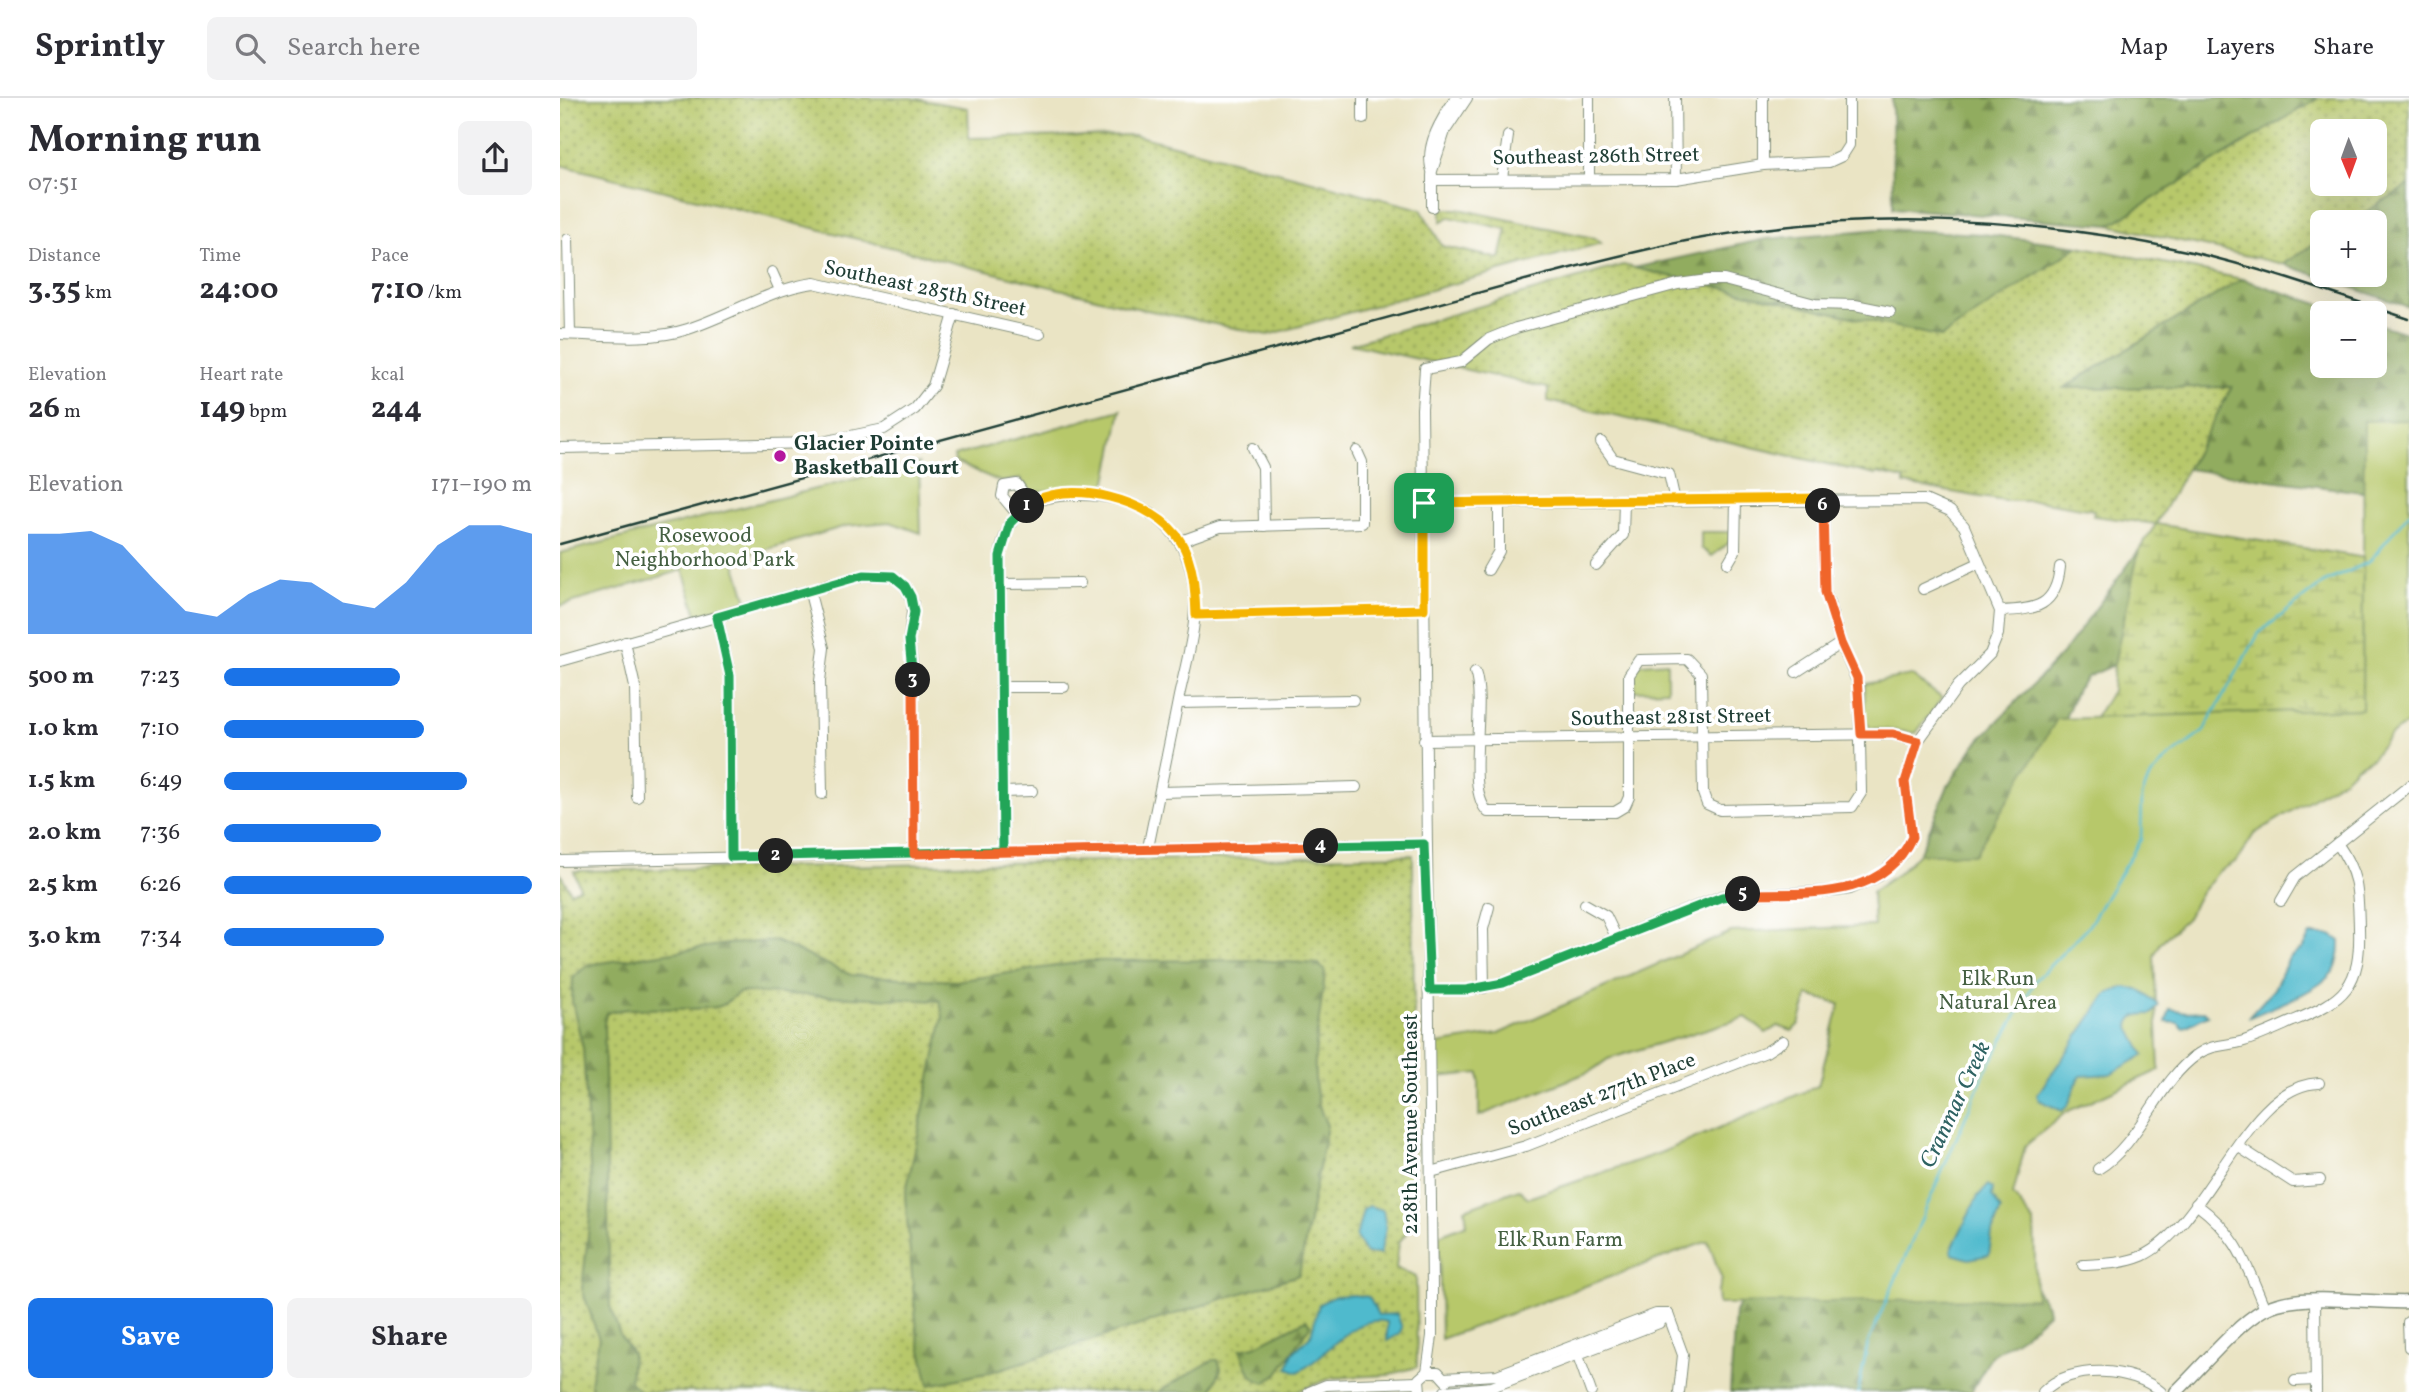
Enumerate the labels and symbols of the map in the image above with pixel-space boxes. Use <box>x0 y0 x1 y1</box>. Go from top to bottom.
north arrow <box>2310 119 2387 196</box>
street label: Southeast 286th Street <box>1492 141 1700 173</box>
street label: Southeast 285th Street <box>821 253 1029 325</box>
place label: Glacier Pointe Basketball Court <box>794 430 959 483</box>
marker: Glacier Pointe Basketball Court <box>772 448 788 464</box>
pin <box>1394 473 1454 533</box>
pin: 1 <box>1009 488 1044 524</box>
pin: 6 <box>1806 488 1840 524</box>
park label: Rosewood Neighborhood Park <box>615 522 796 575</box>
pin: 3 <box>896 662 930 698</box>
street label: Southeast 281st Street <box>1570 702 1772 734</box>
pin: 4 <box>1304 828 1338 864</box>
pin: 2 <box>758 838 794 874</box>
pin: 5 <box>1726 876 1760 912</box>
park label: Elk Run Natural Area <box>1939 965 2057 1018</box>
street label: 228th Avenue Southeast <box>1397 1013 1426 1235</box>
water label: Cranmar Creek <box>1913 1036 2000 1174</box>
street label: Southeast 277th Place <box>1504 1046 1700 1144</box>
park label: Elk Run Farm <box>1497 1226 1623 1255</box>

